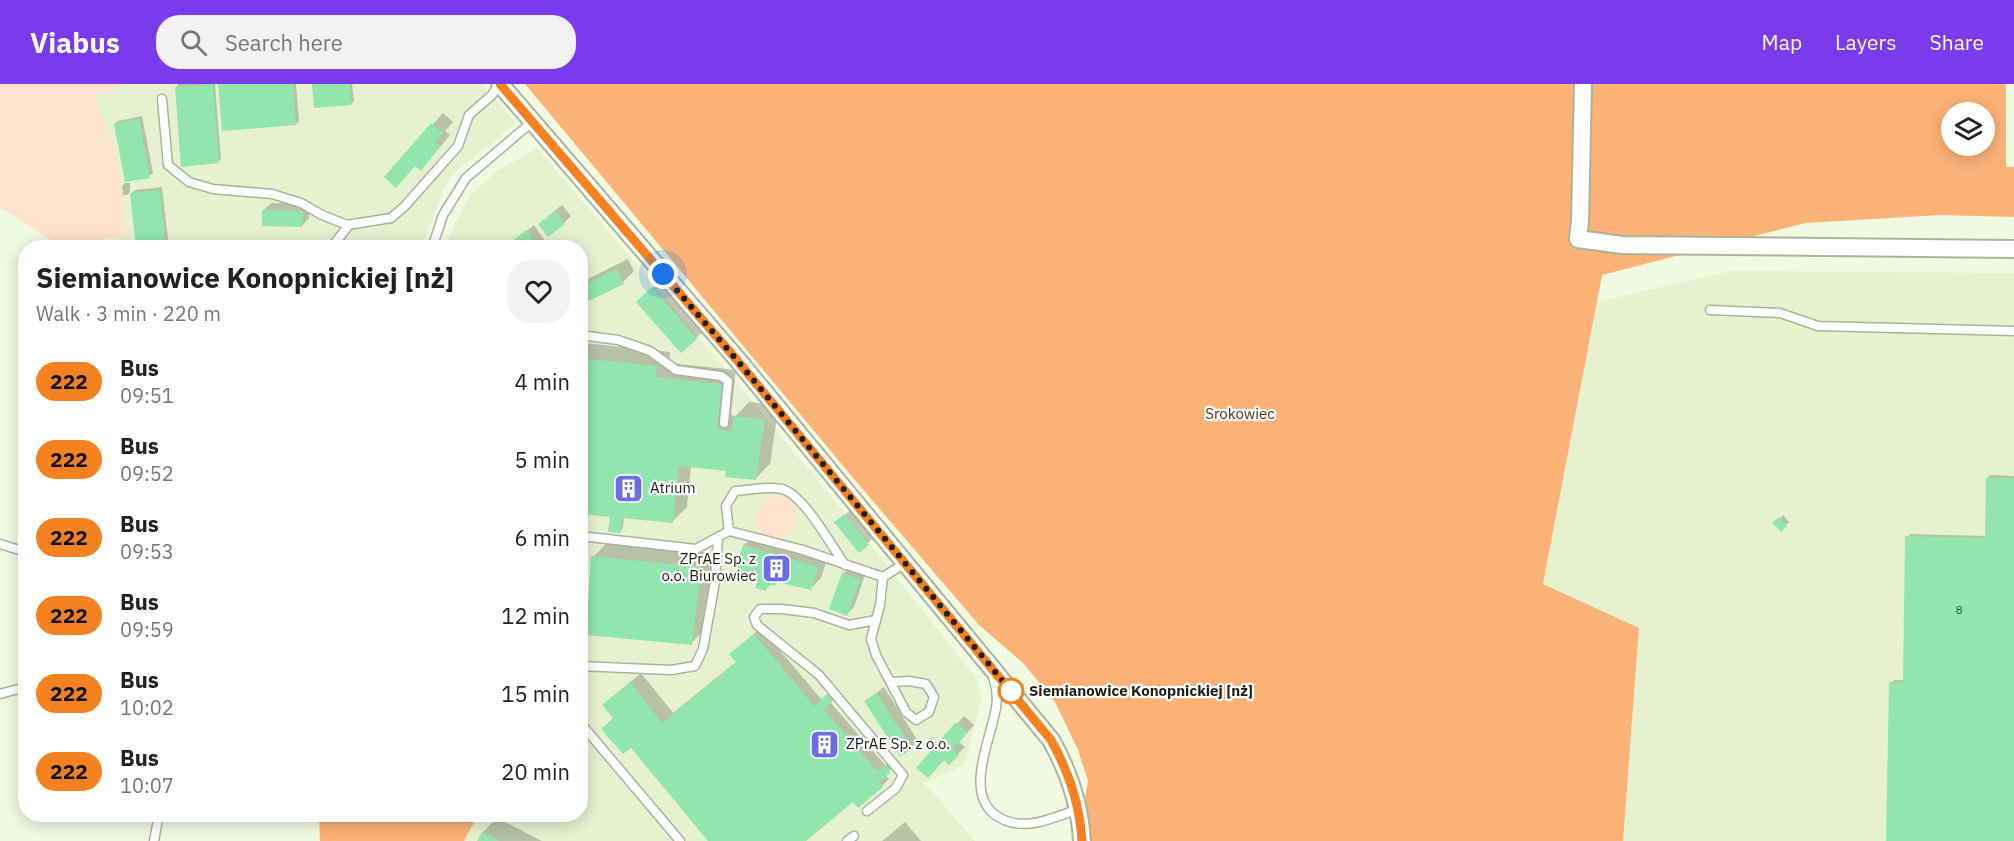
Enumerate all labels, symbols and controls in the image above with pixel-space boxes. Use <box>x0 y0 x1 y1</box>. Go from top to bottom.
search box <box>156 15 576 69</box>
text: Viabus <box>30 24 120 61</box>
icon: search <box>177 26 210 59</box>
text: Search here <box>225 28 343 57</box>
text: Map <box>1762 28 1802 56</box>
text: Layers <box>1835 28 1897 56</box>
text: Share <box>1930 28 1984 56</box>
map controls <box>1941 102 1995 156</box>
button: layers <box>1941 102 1995 156</box>
text: Siemianowice Konopnickiej [nż] <box>36 259 454 296</box>
your location <box>648 259 678 289</box>
button: heart <box>507 260 570 323</box>
text: Walk · 3 min · 220 m <box>36 300 221 327</box>
text: Bus <box>120 353 159 382</box>
text: 222 <box>50 367 88 395</box>
text: 4 min <box>514 367 570 396</box>
text: 09:51 <box>120 382 174 409</box>
park label: Srokowiec <box>1205 404 1275 423</box>
text: Bus <box>120 431 159 460</box>
text: 222 <box>50 445 88 473</box>
text: 5 min <box>514 445 570 474</box>
text: 09:52 <box>120 460 174 487</box>
building icon: Atrium <box>613 472 645 504</box>
place label: Atrium <box>650 478 696 497</box>
text: Bus <box>120 509 159 538</box>
text: 222 <box>50 523 88 551</box>
text: 6 min <box>514 523 570 552</box>
text: 09:53 <box>120 538 174 565</box>
place label: ZPrAE Sp. z o.o. Biurowiec <box>661 549 756 585</box>
building icon: ZPrAE Sp. z o.o. Biurowiec <box>761 552 793 584</box>
text: Bus <box>120 587 159 616</box>
text: 222 <box>50 601 88 629</box>
text: 12 min <box>501 601 570 630</box>
house number: 8 <box>1955 602 1963 617</box>
text: 09:59 <box>120 616 174 643</box>
text: Bus <box>120 665 159 694</box>
marker: Siemianowice Konopnickiej [nż] <box>998 678 1024 704</box>
text: 222 <box>50 679 88 707</box>
text: 15 min <box>501 679 570 708</box>
place label: Siemianowice Konopnickiej [nż] <box>1029 681 1253 700</box>
text: 10:02 <box>120 694 174 721</box>
building icon: ZPrAE Sp. z o.o. <box>809 728 841 760</box>
place label: ZPrAE Sp. z o.o. <box>846 734 950 753</box>
text: Bus <box>120 743 159 772</box>
text: 222 <box>50 757 88 785</box>
text: 20 min <box>501 757 570 786</box>
text: 10:07 <box>120 772 174 799</box>

